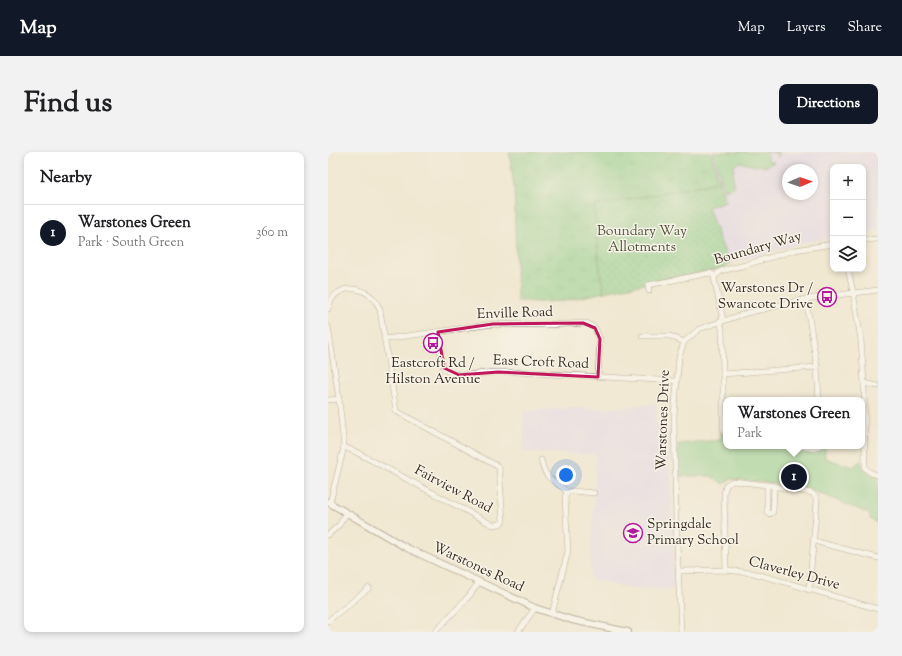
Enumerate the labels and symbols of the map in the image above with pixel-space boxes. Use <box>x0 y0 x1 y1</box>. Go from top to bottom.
north arrow <box>782 164 818 200</box>
park label: Boundary Way Allotments <box>597 222 687 258</box>
street label: Boundary Way <box>712 227 804 271</box>
place label: Warstones Dr / Swancote Drive <box>718 279 813 315</box>
bus stop icon: Warstones Dr / Swancote Drive <box>816 286 838 308</box>
street label: Enville Road <box>477 303 554 325</box>
bus stop icon: Eastcroft Rd / Hilston Avenue <box>422 332 444 354</box>
street label: East Croft Road <box>493 351 590 375</box>
place label: Eastcroft Rd / Hilston Avenue <box>386 354 480 390</box>
street label: Warstones Drive <box>652 369 676 471</box>
street label: Fairview Road <box>411 461 496 519</box>
pin: 1 <box>781 462 807 492</box>
your location <box>556 465 576 485</box>
place label: Springdale Primary School <box>647 515 739 551</box>
school or university icon: Springdale Primary School <box>622 522 644 544</box>
street label: Warstones Road <box>429 538 527 598</box>
street label: Claverley Drive <box>746 552 842 596</box>

